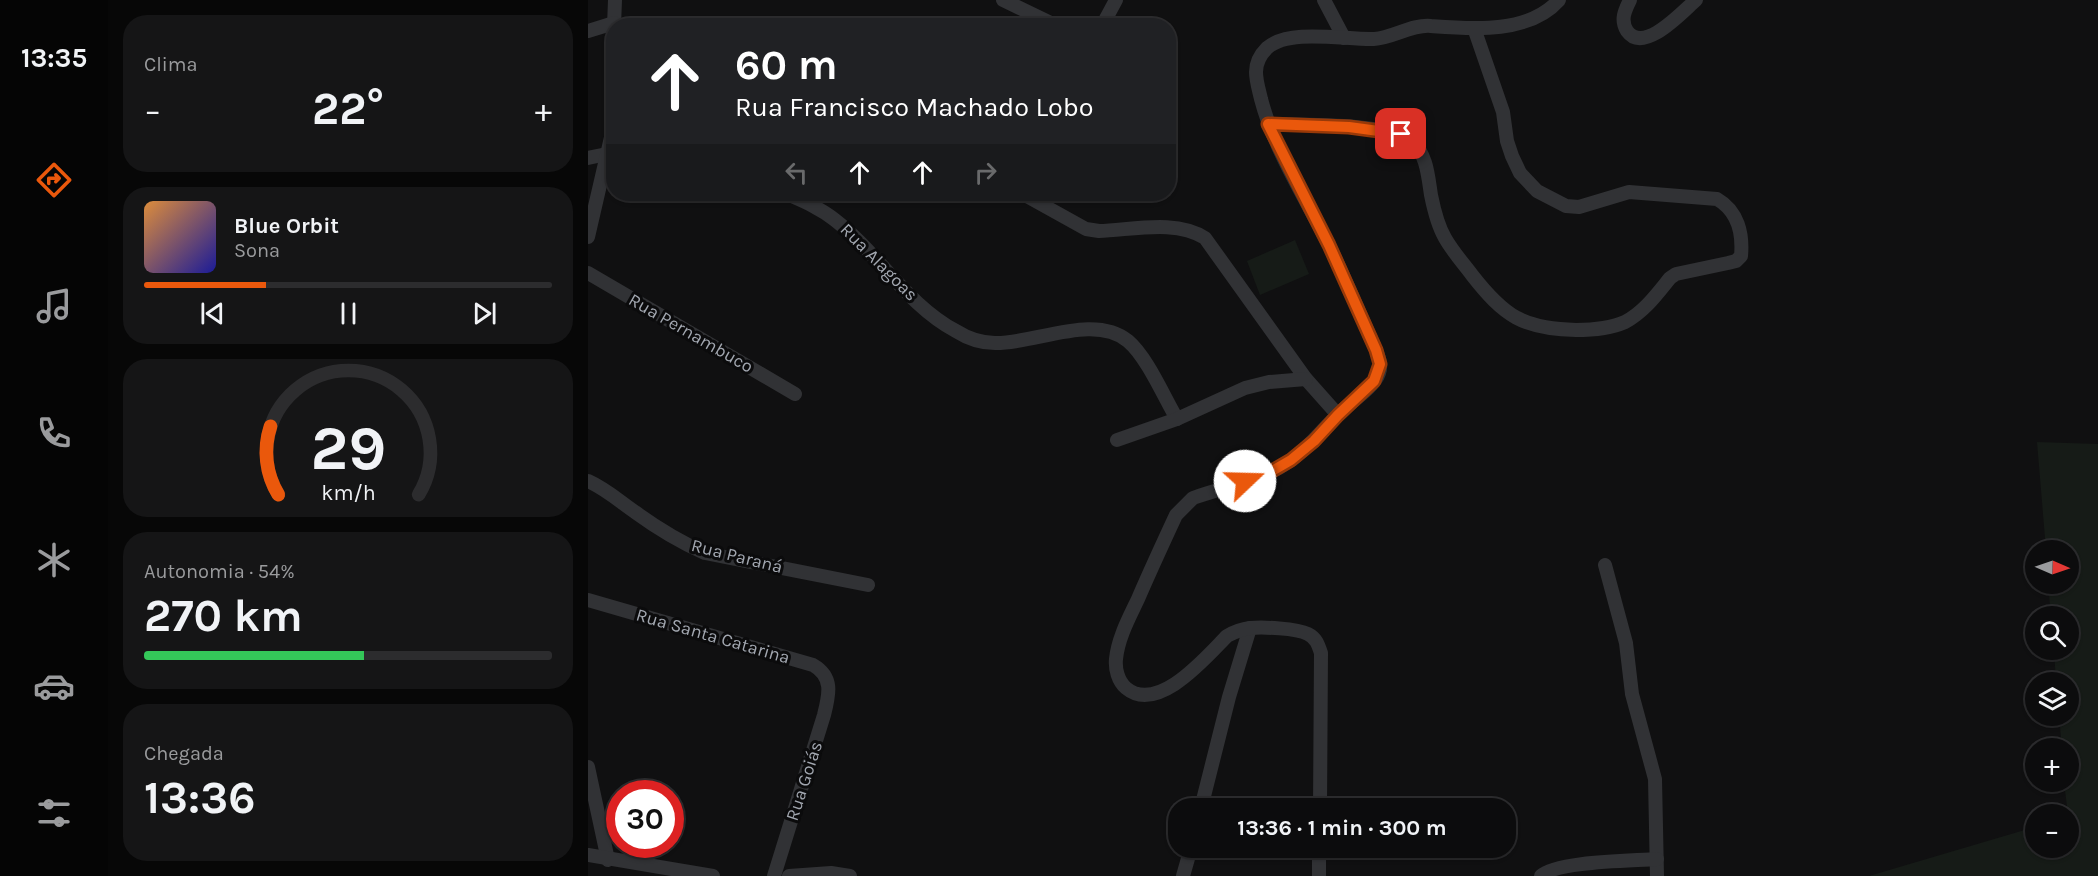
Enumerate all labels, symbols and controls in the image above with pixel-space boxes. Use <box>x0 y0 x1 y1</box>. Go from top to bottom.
text: 60 m <box>735 40 838 90</box>
text: 13:35 <box>21 42 87 74</box>
icon: ahead <box>636 42 714 120</box>
text: Clima <box>144 53 198 76</box>
text: 22° <box>312 83 384 135</box>
text: − <box>144 91 161 129</box>
text: + <box>535 91 552 129</box>
text: Rua Francisco Machado Lobo <box>735 91 1094 123</box>
pin <box>1375 108 1426 159</box>
icon: arrive <box>1384 117 1417 150</box>
icon: left <box>780 156 813 189</box>
icon: ahead <box>843 156 876 189</box>
icon: ahead <box>906 156 939 189</box>
icon: right <box>969 156 1002 189</box>
icon: directions <box>33 159 75 201</box>
text: Blue Orbit <box>234 213 339 239</box>
street label: Rua Alagoas <box>836 219 922 305</box>
text: Sona <box>234 239 280 262</box>
icon: music <box>33 285 75 327</box>
street label: Rua Pernambuco <box>625 288 757 378</box>
icon: previous <box>196 297 229 330</box>
icon: pause <box>332 297 365 330</box>
icon: next <box>468 297 501 330</box>
icon: phone <box>33 412 75 454</box>
text: 29 <box>310 412 386 485</box>
position arrow <box>1213 449 1277 513</box>
text: km/h <box>321 480 375 505</box>
street label: Rua Paraná <box>689 534 785 578</box>
icon: climate <box>33 539 75 581</box>
north arrow <box>2025 540 2079 594</box>
map controls <box>2025 540 2079 858</box>
text: Autonomia · 54% <box>144 560 295 583</box>
text: 270 km <box>144 590 303 642</box>
street label: Rua Santa Catarina <box>634 604 792 668</box>
button: search <box>2025 606 2079 660</box>
icon: car <box>33 665 75 707</box>
button: layers <box>2025 672 2079 726</box>
street label: Rua Goiás <box>781 738 827 824</box>
button: + <box>2025 738 2079 792</box>
text: Chegada <box>144 742 224 765</box>
text: 13:36 <box>144 772 255 824</box>
speed limit sign: 30 <box>606 780 684 858</box>
icon: filters <box>33 792 75 834</box>
button: − <box>2025 804 2079 858</box>
text: 13:36 · 1 min · 300 m <box>1237 815 1447 841</box>

